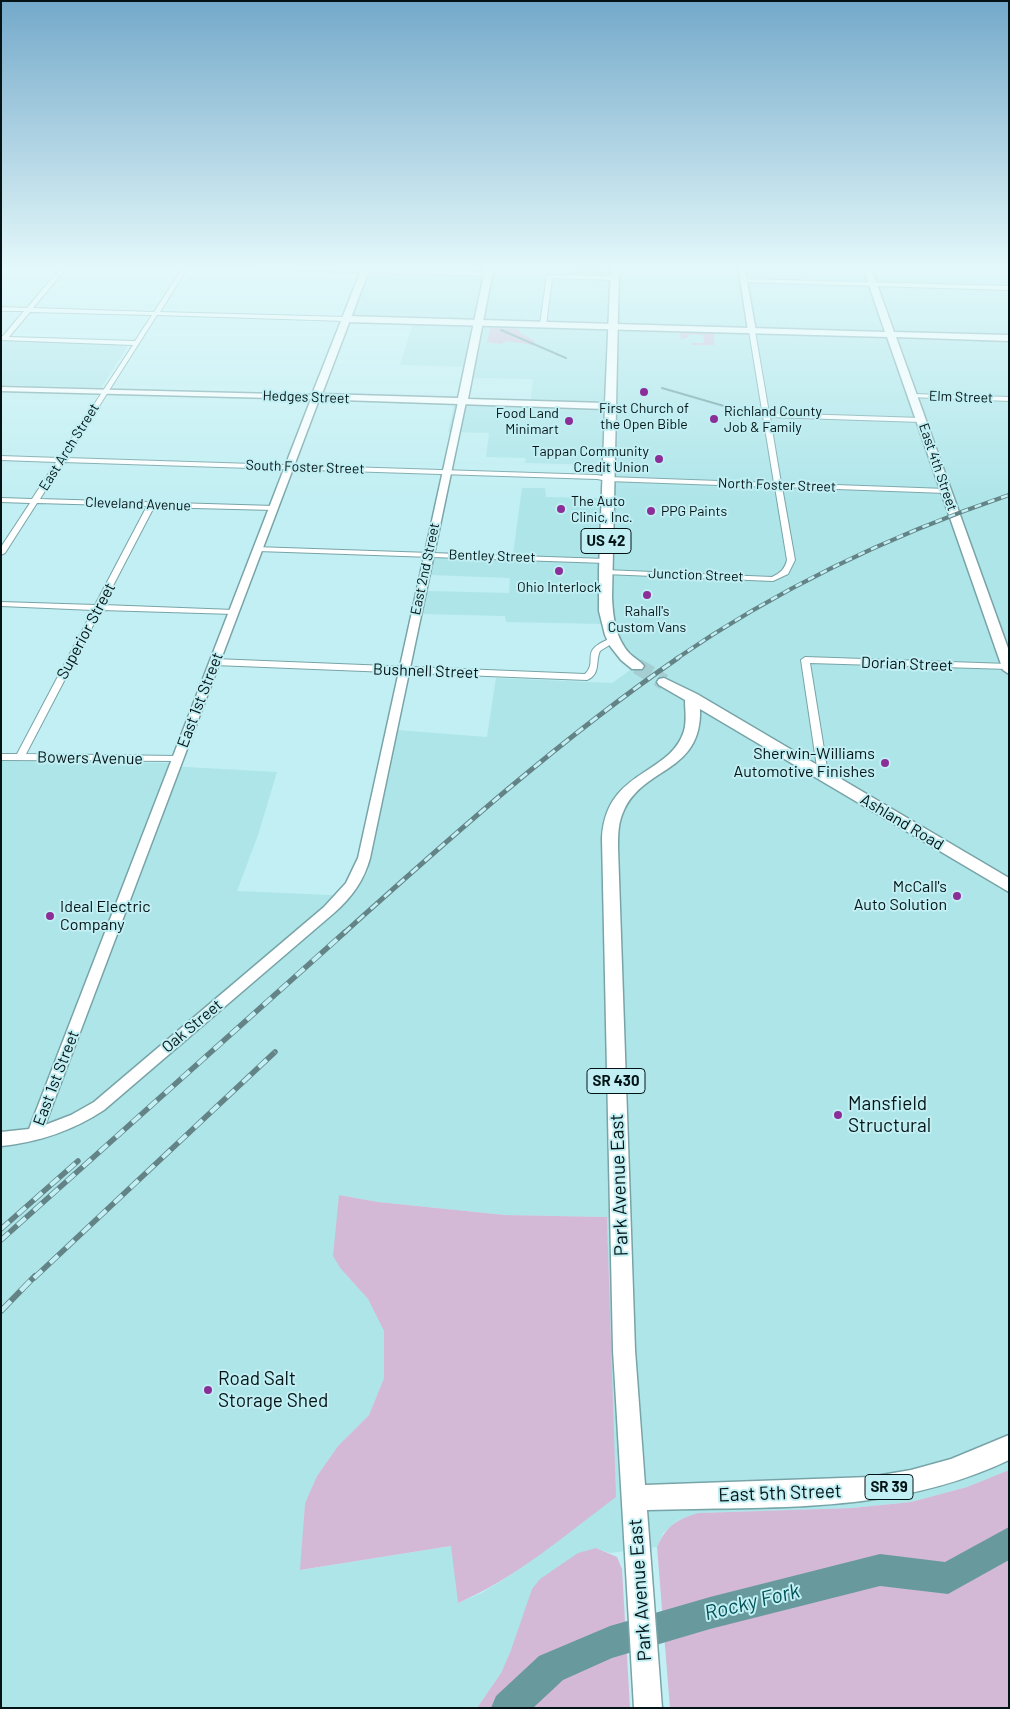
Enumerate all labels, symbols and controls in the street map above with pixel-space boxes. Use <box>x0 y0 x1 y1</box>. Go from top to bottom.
marker: First Church of the Open Bible <box>638 386 650 398</box>
street label: Hedges Street <box>262 387 350 407</box>
street label: Elm Street <box>929 387 993 407</box>
street label: East Arch Street <box>35 400 103 494</box>
place label: First Church of the Open Bible <box>599 400 689 432</box>
place label: Richland County Job & Family <box>724 403 822 436</box>
place label: Food Land Minimart <box>496 405 559 438</box>
marker: Richland County Job & Family <box>708 413 720 425</box>
marker: Food Land Minimart <box>563 415 575 427</box>
street label: East 4th Street <box>915 421 961 513</box>
place label: Tappan Community Credit Union <box>532 443 649 476</box>
marker: Tappan Community Credit Union <box>653 453 665 465</box>
street label: South Foster Street <box>245 457 365 477</box>
street label: North Foster Street <box>718 475 836 495</box>
place label: The Auto Clinic, Inc. <box>571 493 633 526</box>
street label: Cleveland Avenue <box>85 494 191 514</box>
marker: The Auto Clinic, Inc. <box>555 503 567 515</box>
place label: PPG Paints <box>661 503 727 519</box>
marker: PPG Paints <box>645 505 657 517</box>
street label: East 2nd Street <box>407 521 443 617</box>
road number: US 42 <box>581 528 631 554</box>
street label: Bentley Street <box>448 546 536 566</box>
marker: Ohio Interlock <box>553 565 565 577</box>
street label: Junction Street <box>648 565 744 585</box>
street label: Superior Street <box>53 579 119 683</box>
place label: Ohio Interlock <box>517 579 601 595</box>
marker: Rahall's Custom Vans <box>641 589 653 601</box>
place label: Rahall's Custom Vans <box>608 603 686 636</box>
street label: East 1st Street <box>173 650 227 750</box>
street label: Dorian Street <box>861 653 953 675</box>
street label: Bushnell Street <box>373 660 479 682</box>
place label: Sherwin-Williams Automotive Finishes <box>734 744 875 782</box>
street label: Bowers Avenue <box>37 747 143 769</box>
marker: Sherwin-Williams Automotive Finishes <box>879 757 891 769</box>
street label: Ashland Road <box>857 790 947 854</box>
place label: McCall's Auto Solution <box>854 877 947 915</box>
marker: McCall's Auto Solution <box>951 890 963 902</box>
place label: Ideal Electric Company <box>60 897 151 935</box>
marker: Ideal Electric Company <box>44 910 56 922</box>
street label: Oak Street <box>158 995 226 1057</box>
street label: East 1st Street <box>29 1028 83 1128</box>
road number: SR 430 <box>587 1068 645 1094</box>
place label: Mansfield Structural <box>848 1093 931 1137</box>
marker: Mansfield Structural <box>832 1109 844 1121</box>
street label: Park Avenue East <box>605 1113 633 1257</box>
place label: Road Salt Storage Shed <box>218 1368 328 1412</box>
marker: Road Salt Storage Shed <box>202 1384 214 1396</box>
road number: SR 39 <box>865 1474 913 1500</box>
street label: East 5th Street <box>718 1479 842 1507</box>
street label: Park Avenue East <box>624 1518 656 1662</box>
water label: Rocky Fork <box>702 1578 802 1626</box>

